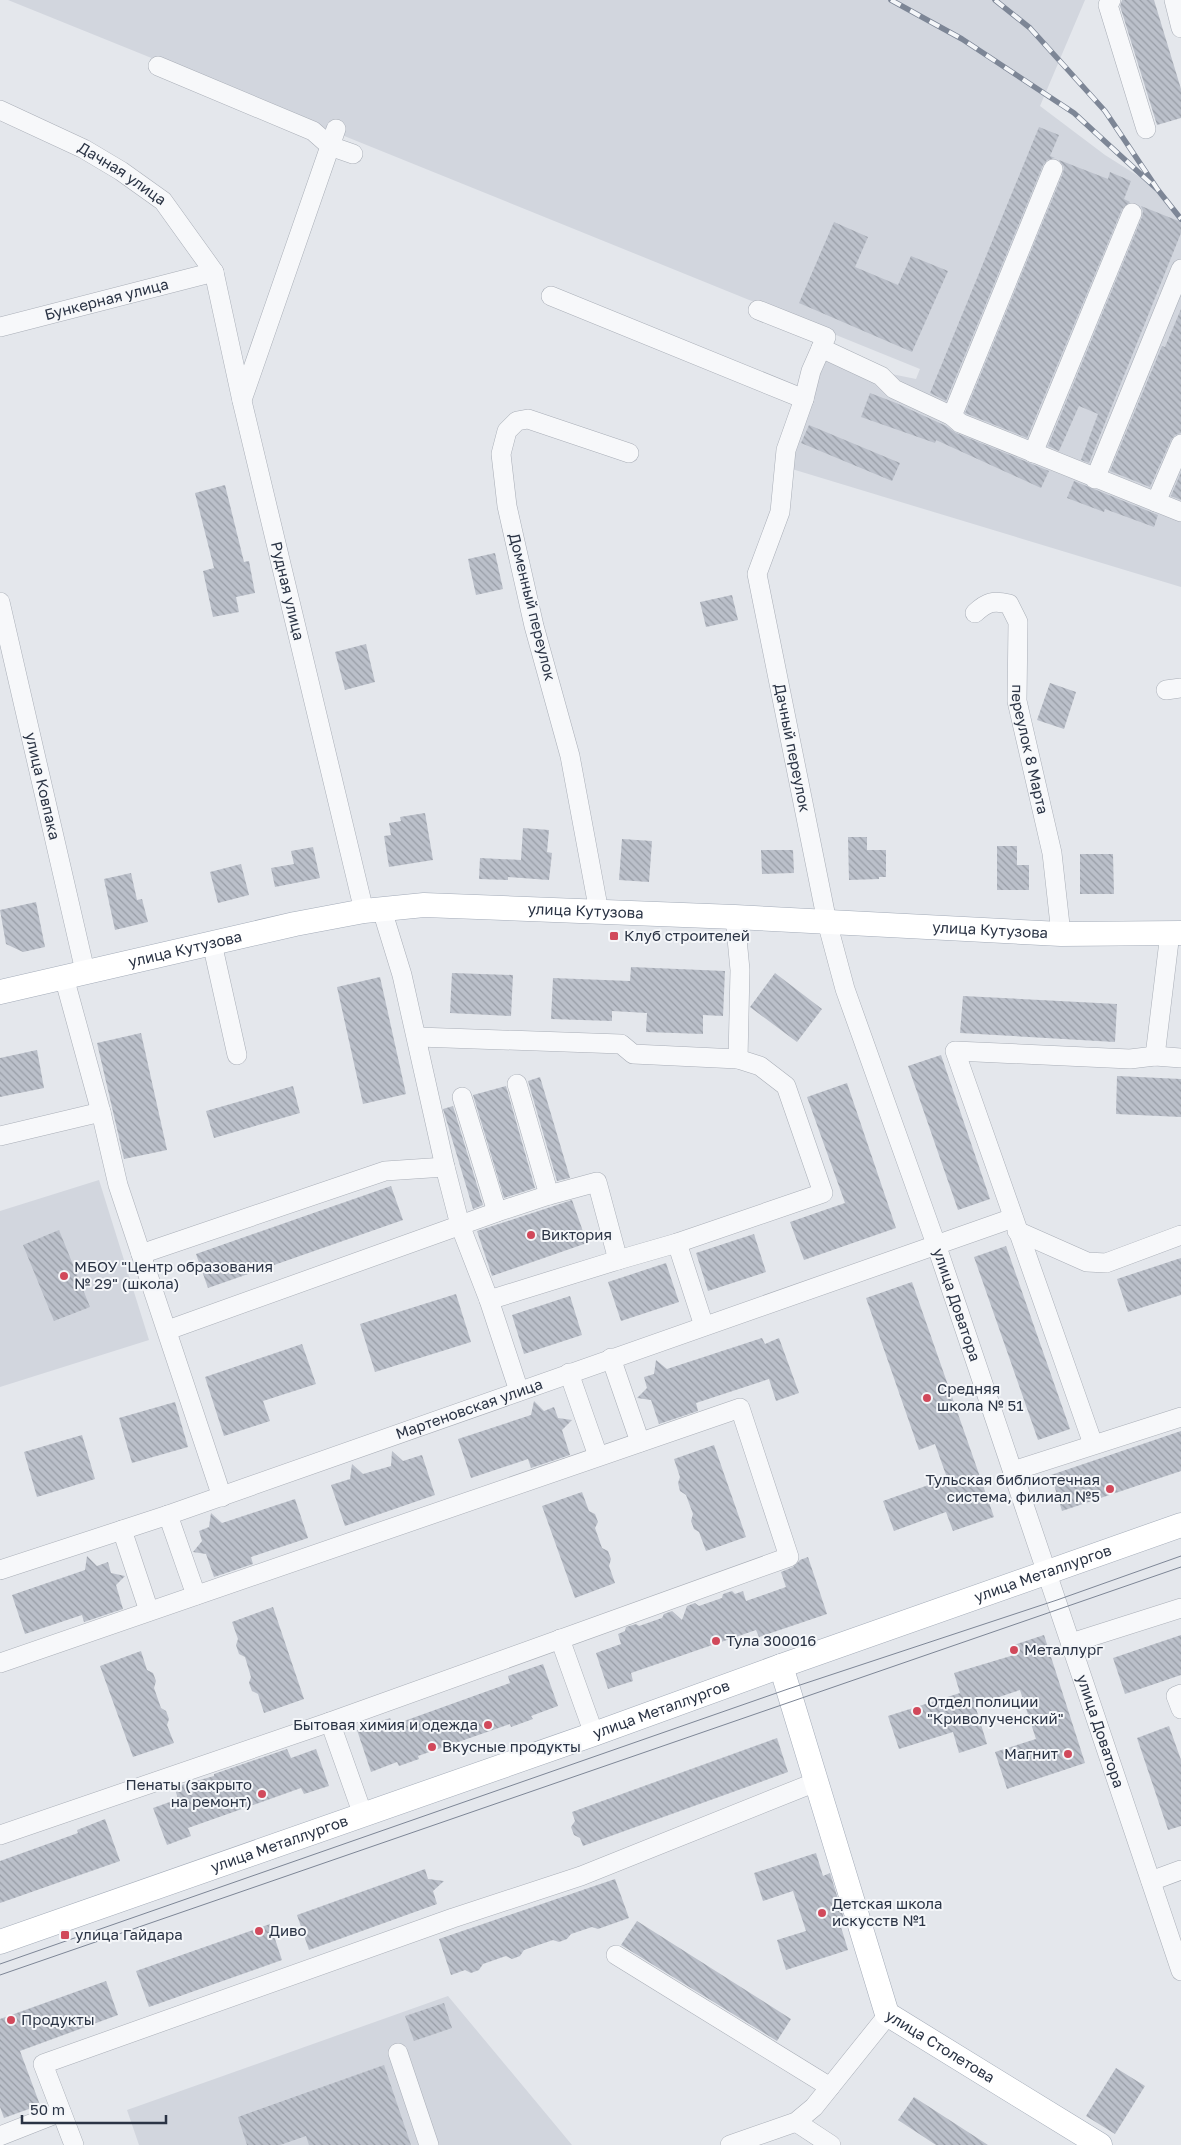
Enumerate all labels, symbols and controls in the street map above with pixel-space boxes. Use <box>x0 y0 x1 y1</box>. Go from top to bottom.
street label: Дачная улица <box>75 138 170 208</box>
street label: Бункерная улица <box>42 274 170 323</box>
street label: Доменный переулок <box>506 531 560 683</box>
street label: Рудная улица <box>268 539 309 642</box>
street label: Дачный переулок <box>771 682 815 814</box>
street label: переулок 8 Марта <box>1009 684 1053 816</box>
street label: улица Ковпака <box>22 730 65 842</box>
street label: улица Кутузова <box>527 899 644 921</box>
street label: улица Кутузова <box>932 917 1049 941</box>
place label: Клуб строителей <box>624 926 750 944</box>
street label: улица Кутузова <box>126 927 243 970</box>
marker: Клуб строителей <box>608 930 620 942</box>
place label: Виктория <box>541 1225 612 1243</box>
marker: Виктория <box>525 1229 537 1241</box>
street label: улица Доватора <box>930 1246 985 1363</box>
place label: МБОУ "Центр образования № 29" (школа) <box>74 1257 273 1292</box>
marker: МБОУ "Центр образования № 29" (школа) <box>58 1270 70 1282</box>
street label: Мартеновская улица <box>393 1374 545 1442</box>
place label: Средняя школа № 51 <box>937 1379 1023 1414</box>
marker: Средняя школа № 51 <box>921 1392 933 1404</box>
place label: Тульская библиотечная система, филиал №5 <box>926 1470 1100 1505</box>
marker: Тульская библиотечная система, филиал №5 <box>1104 1483 1116 1495</box>
street label: улица Металлургов <box>972 1540 1114 1605</box>
place label: Тула 300016 <box>726 1631 816 1649</box>
marker: Тула 300016 <box>710 1635 722 1647</box>
place label: Металлург <box>1024 1640 1103 1658</box>
marker: Металлург <box>1008 1644 1020 1656</box>
street label: улица Доватора <box>1074 1672 1129 1790</box>
street label: улица Металлургов <box>590 1675 732 1742</box>
place label: Отдел полиции "Криволученский" <box>927 1692 1064 1727</box>
marker: Отдел полиции "Криволученский" <box>911 1705 923 1717</box>
place label: Бытовая химия и одежда <box>293 1715 478 1733</box>
marker: Бытовая химия и одежда <box>482 1719 494 1731</box>
place label: Вкусные продукты <box>442 1737 581 1755</box>
marker: Вкусные продукты <box>426 1741 438 1753</box>
place label: Магнит <box>1004 1744 1059 1762</box>
marker: Магнит <box>1062 1748 1074 1760</box>
place label: Пенаты (закрыто на ремонт) <box>125 1775 252 1810</box>
marker: Пенаты (закрыто на ремонт) <box>256 1788 268 1800</box>
street label: улица Металлургов <box>208 1811 350 1876</box>
place label: Детская школа искусств №1 <box>832 1894 943 1929</box>
marker: Детская школа искусств №1 <box>816 1907 828 1919</box>
place label: Диво <box>269 1921 307 1939</box>
place label: улица Гайдара <box>75 1925 183 1943</box>
marker: Диво <box>253 1925 265 1937</box>
marker: улица Гайдара <box>59 1929 71 1941</box>
street label: улица Столетова <box>883 2005 998 2086</box>
place label: Продукты <box>21 2010 95 2028</box>
marker: Продукты <box>5 2014 17 2026</box>
scale bar <box>22 2092 166 2124</box>
text: 50 m <box>30 2100 65 2118</box>

